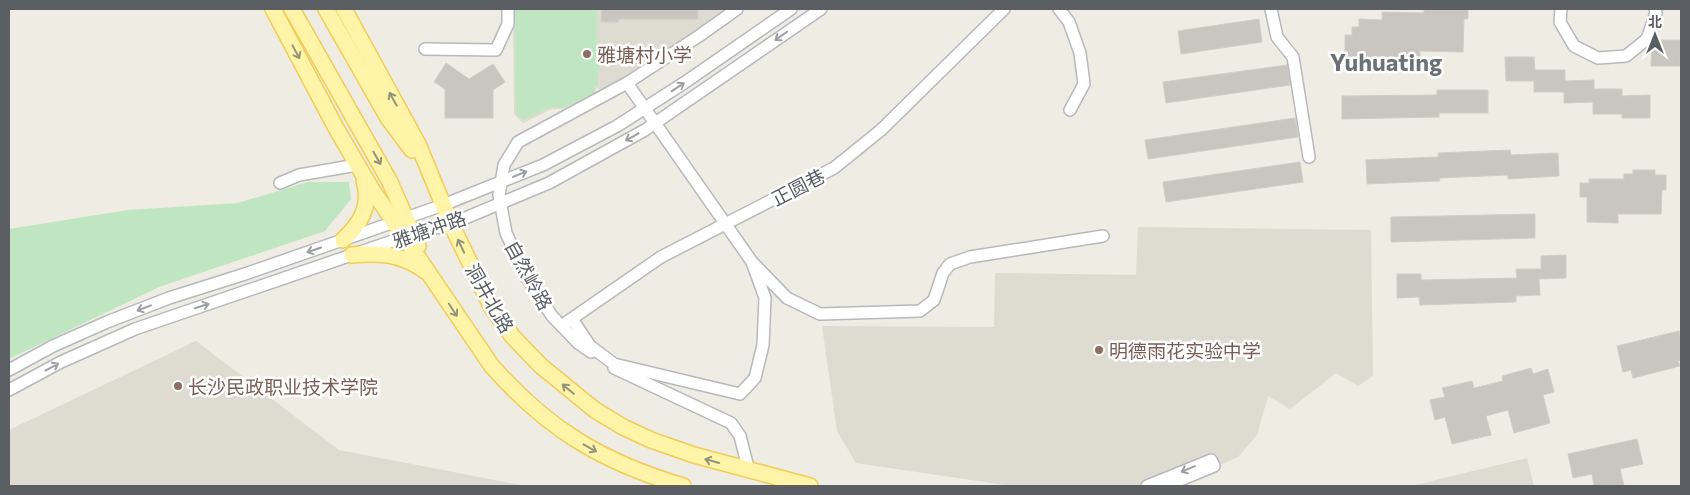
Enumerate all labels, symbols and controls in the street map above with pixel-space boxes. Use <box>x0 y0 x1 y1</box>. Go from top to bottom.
north arrow <box>1630 10 1680 60</box>
text: 北 <box>1648 13 1662 30</box>
one-way arrow <box>774 31 788 41</box>
place label: 雅塘村小学 <box>597 43 692 66</box>
one-way arrow <box>291 44 301 59</box>
district label: Yuhuating <box>1330 47 1442 76</box>
marker: 雅塘村小学 <box>581 48 593 60</box>
one-way arrow <box>670 82 684 92</box>
one-way arrow <box>388 92 398 107</box>
one-way arrow <box>624 132 639 142</box>
one-way arrow <box>372 150 382 164</box>
street label: 正圆巷 <box>767 164 829 210</box>
one-way arrow <box>512 169 528 178</box>
street label: 雅塘冲路 <box>389 206 469 252</box>
street label: 自然岭路 <box>501 236 557 314</box>
one-way arrow <box>456 239 466 254</box>
one-way arrow <box>307 246 322 255</box>
street label: 洞井北路 <box>461 259 519 337</box>
one-way arrow <box>194 301 210 311</box>
one-way arrow <box>448 302 458 316</box>
one-way arrow <box>137 304 152 313</box>
place label: 明德雨花实验中学 <box>1109 339 1261 362</box>
marker: 明德雨花实验中学 <box>1093 344 1105 356</box>
one-way arrow <box>44 362 59 372</box>
place label: 长沙民政职业技术学院 <box>188 375 378 398</box>
marker: 长沙民政职业技术学院 <box>172 380 184 392</box>
one-way arrow <box>562 383 575 394</box>
one-way arrow <box>583 444 597 454</box>
one-way arrow <box>704 455 720 465</box>
one-way arrow <box>1181 465 1196 475</box>

